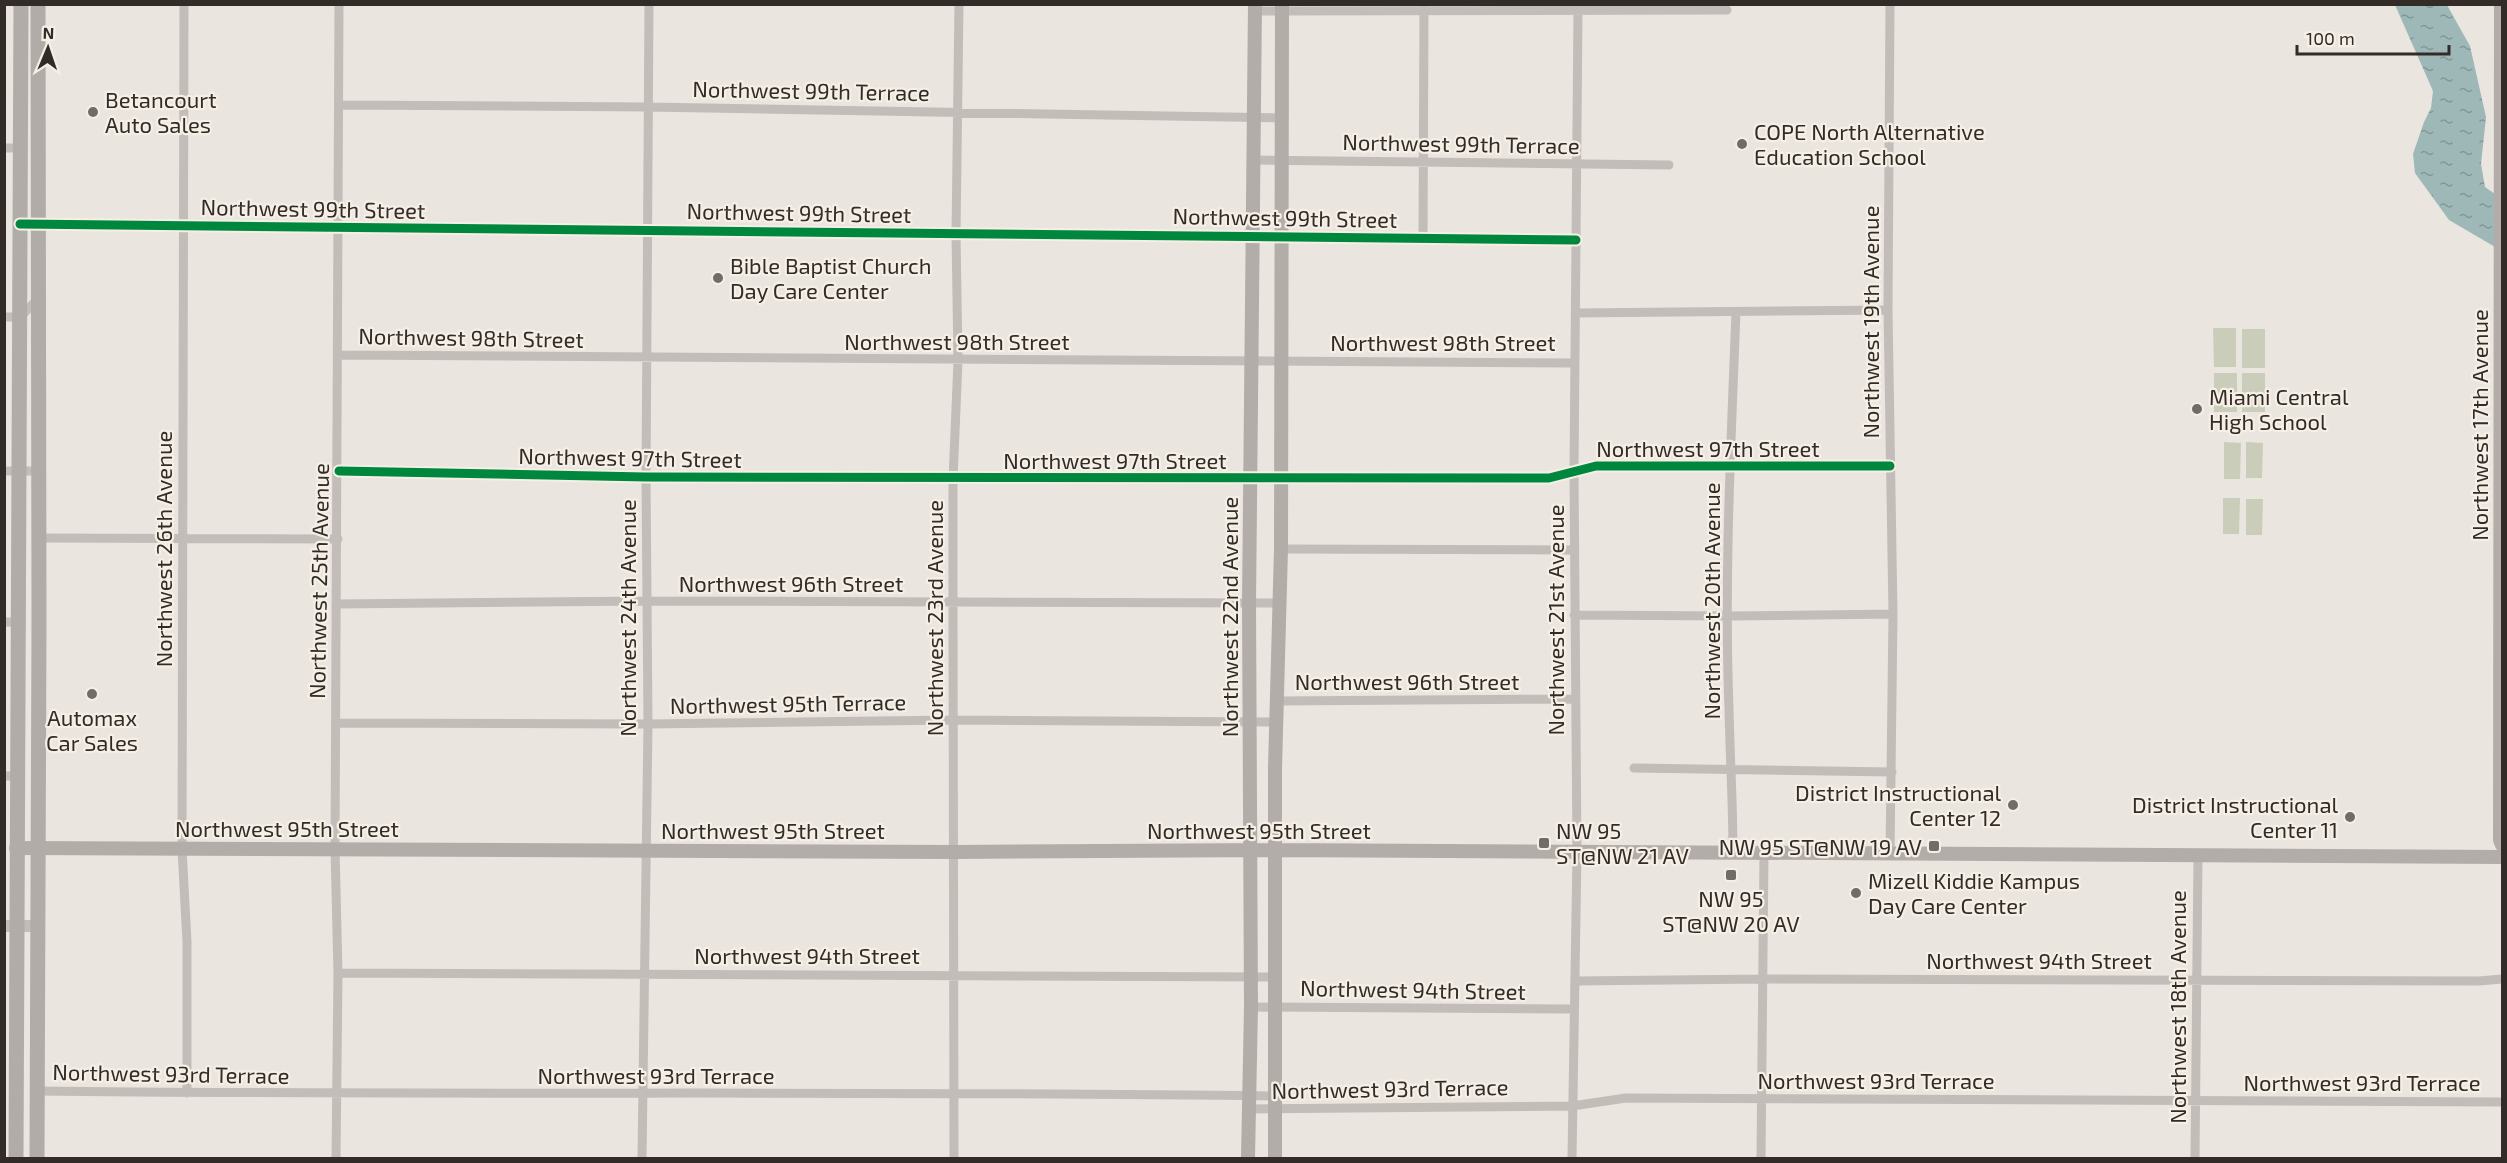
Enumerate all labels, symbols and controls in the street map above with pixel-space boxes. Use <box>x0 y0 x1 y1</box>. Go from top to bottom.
north arrow <box>18 18 78 78</box>
scale bar <box>2297 18 2448 56</box>
text: N <box>42 23 55 42</box>
text: 100 m <box>2306 27 2355 49</box>
street label: Northwest 99th Terrace <box>692 75 930 105</box>
place label: Betancourt Auto Sales <box>105 86 217 137</box>
marker: Betancourt Auto Sales <box>86 105 100 119</box>
place label: COPE North Alternative Education School <box>1754 118 1985 169</box>
street label: Northwest 99th Terrace <box>1342 128 1580 158</box>
marker: COPE North Alternative Education School <box>1735 137 1749 151</box>
street label: Northwest 99th Street <box>200 193 426 223</box>
street label: Northwest 99th Street <box>686 197 912 227</box>
street label: Northwest 99th Street <box>1172 202 1398 232</box>
street label: Northwest 19th Avenue <box>1857 206 1883 438</box>
place label: Bible Baptist Church Day Care Center <box>730 252 932 303</box>
marker: Bible Baptist Church Day Care Center <box>711 271 725 285</box>
street label: Northwest 17th Avenue <box>2466 309 2492 541</box>
street label: Northwest 98th Street <box>358 322 584 352</box>
street label: Northwest 98th Street <box>844 328 1070 354</box>
street label: Northwest 98th Street <box>1330 329 1556 355</box>
place label: Miami Central High School <box>2209 383 2349 434</box>
marker: Miami Central High School <box>2190 402 2204 416</box>
street label: Northwest 26th Avenue <box>150 431 176 667</box>
street label: Northwest 97th Street <box>1596 435 1820 461</box>
street label: Northwest 97th Street <box>518 442 742 472</box>
street label: Northwest 97th Street <box>1003 447 1227 473</box>
street label: Northwest 25th Avenue <box>303 463 333 699</box>
street label: Northwest 20th Avenue <box>1698 482 1724 720</box>
street label: Northwest 22nd Avenue <box>1216 497 1242 737</box>
street label: Northwest 24th Avenue <box>614 499 640 737</box>
street label: Northwest 23rd Avenue <box>921 500 947 736</box>
street label: Northwest 21st Avenue <box>1542 504 1568 736</box>
street label: Northwest 96th Street <box>679 570 903 596</box>
street label: Northwest 96th Street <box>1295 668 1519 694</box>
marker: Automax Car Sales <box>85 687 99 701</box>
street label: Northwest 95th Terrace <box>670 688 906 718</box>
place label: Automax Car Sales <box>46 704 138 755</box>
place label: District Instructional Center 12 <box>1795 779 2001 830</box>
place label: District Instructional Center 11 <box>2132 791 2338 842</box>
marker: District Instructional Center 12 <box>2006 798 2020 812</box>
marker: District Instructional Center 11 <box>2343 810 2357 824</box>
street label: Northwest 95th Street <box>175 815 399 841</box>
street label: Northwest 95th Street <box>661 817 885 843</box>
street label: Northwest 95th Street <box>1147 817 1371 843</box>
place label: NW 95 ST@NW 21 AV <box>1556 817 1690 868</box>
place label: NW 95 ST@NW 19 AV <box>1719 833 1923 859</box>
marker: NW 95 ST@NW 21 AV <box>1537 836 1551 850</box>
marker: NW 95 ST@NW 19 AV <box>1927 839 1941 853</box>
place label: Mizell Kiddie Kampus Day Care Center <box>1868 867 2080 918</box>
marker: NW 95 ST@NW 20 AV <box>1724 868 1738 882</box>
place label: NW 95 ST@NW 20 AV <box>1662 885 1800 936</box>
marker: Mizell Kiddie Kampus Day Care Center <box>1849 886 1863 900</box>
street label: Northwest 18th Avenue <box>2164 890 2190 1124</box>
street label: Northwest 94th Street <box>694 942 920 968</box>
street label: Northwest 94th Street <box>1926 947 2152 973</box>
street label: Northwest 94th Street <box>1300 974 1526 1004</box>
street label: Northwest 93rd Terrace <box>52 1058 290 1088</box>
street label: Northwest 93rd Terrace <box>537 1062 775 1088</box>
street label: Northwest 93rd Terrace <box>1757 1067 1995 1093</box>
street label: Northwest 93rd Terrace <box>2243 1069 2481 1095</box>
street label: Northwest 93rd Terrace <box>1271 1073 1509 1103</box>

